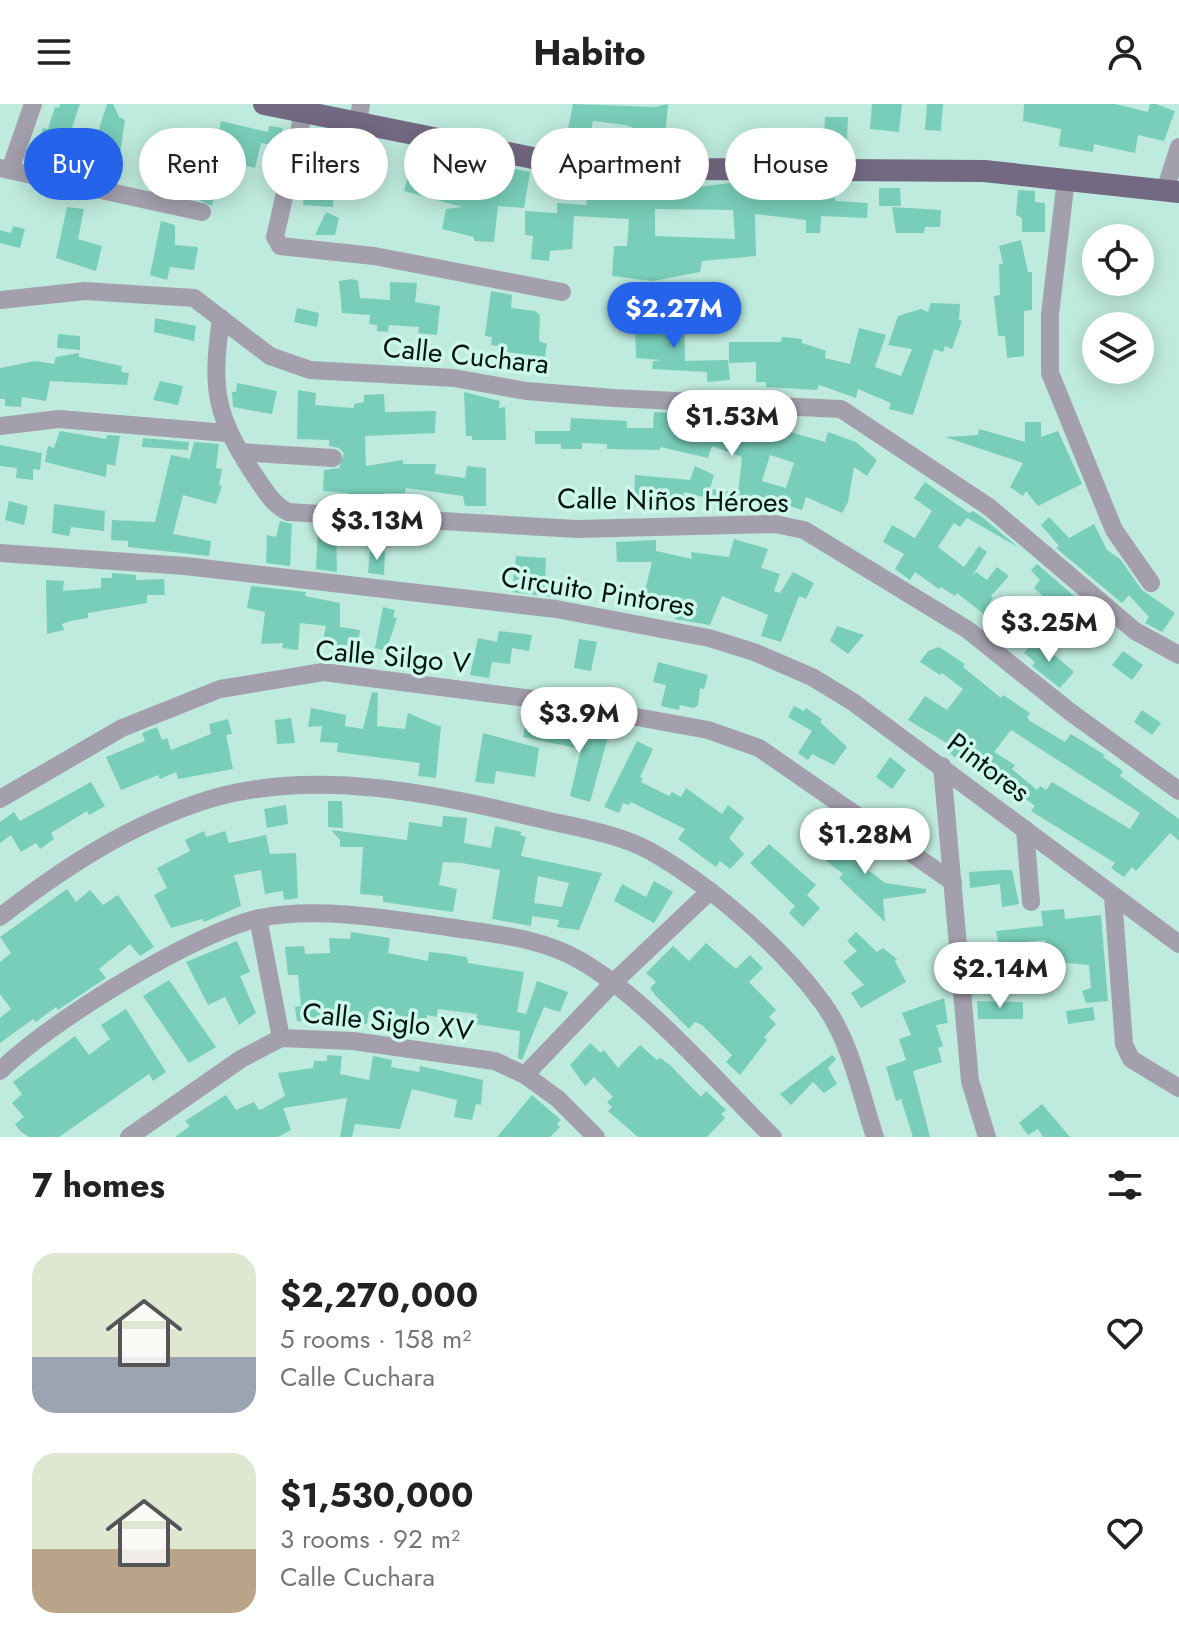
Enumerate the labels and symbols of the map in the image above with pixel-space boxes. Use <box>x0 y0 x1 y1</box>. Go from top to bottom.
pin: $2.27M <box>609 282 739 350</box>
street label: Calle Cuchara <box>381 326 551 385</box>
pin: $1.53M <box>667 390 797 458</box>
street label: Calle Niños Héroes <box>557 478 789 523</box>
pin: $3.13M <box>312 494 442 562</box>
street label: Circuito Pintores <box>498 556 698 627</box>
pin: $3.25M <box>984 596 1114 664</box>
street label: Calle Silgo V <box>314 629 473 684</box>
pin: $3.9M <box>523 687 635 755</box>
street label: Pintores <box>939 723 1039 812</box>
pin: $1.28M <box>800 808 930 876</box>
pin: $2.14M <box>935 942 1065 1010</box>
street label: Calle Siglo XV <box>300 992 476 1051</box>

